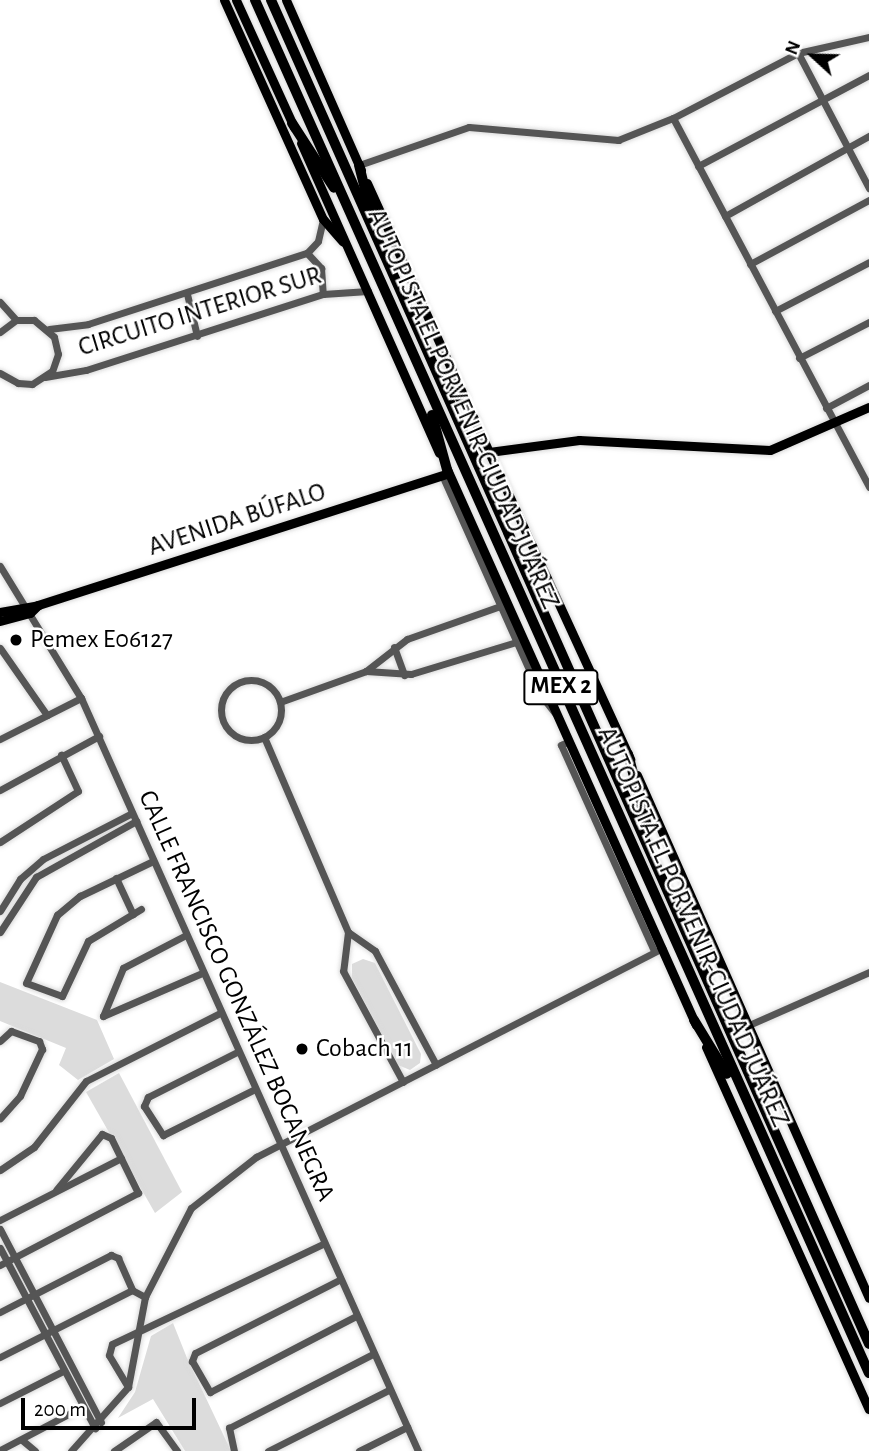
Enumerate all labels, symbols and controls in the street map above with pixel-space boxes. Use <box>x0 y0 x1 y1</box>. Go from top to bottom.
north arrow <box>778 21 848 91</box>
text: N <box>782 38 804 58</box>
street label: AUTOPISTA EL PORVENIR-CIUDAD JUÁREZ <box>360 204 566 614</box>
street label: CIRCUITO INTERIOR SUR <box>75 260 325 364</box>
street label: AVENIDA BÚFALO <box>144 477 330 563</box>
place label: Pemex E06127 <box>30 624 173 656</box>
marker: Pemex E06127 <box>8 632 24 648</box>
road number: MEX 2 <box>522 666 600 708</box>
street label: AUTOPISTA EL PORVENIR-CIUDAD JUÁREZ <box>590 722 796 1132</box>
street label: CALLE FRANCISCO GONZÁLEZ BOCANEGRA <box>131 786 341 1206</box>
place label: Cobach 11 <box>316 1033 413 1065</box>
marker: Cobach 11 <box>294 1041 310 1057</box>
scale bar <box>24 1384 200 1428</box>
text: 200 m <box>34 1399 86 1420</box>

